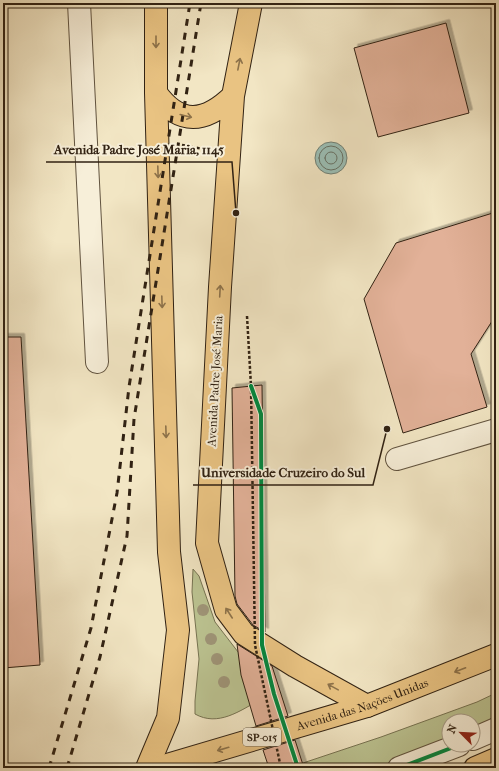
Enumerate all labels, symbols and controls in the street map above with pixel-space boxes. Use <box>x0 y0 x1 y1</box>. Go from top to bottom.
one-way arrow <box>152 35 160 48</box>
one-way arrow <box>235 58 243 71</box>
one-way arrow <box>179 113 192 120</box>
callout: Avenida Padre José Maria, 1145 <box>46 137 232 162</box>
text: Avenida Padre José Maria, 1145 <box>53 142 224 158</box>
one-way arrow <box>154 165 162 178</box>
one-way arrow <box>216 285 224 298</box>
one-way arrow <box>158 295 166 308</box>
street label: Avenida Padre José Maria <box>205 315 225 448</box>
one-way arrow <box>162 425 170 438</box>
callout: Universidade Cruzeiro do Sul <box>193 460 373 485</box>
text: Universidade Cruzeiro do Sul <box>200 465 365 480</box>
one-way arrow <box>224 607 232 619</box>
one-way arrow <box>455 667 467 674</box>
street label: Avenida das Nações Unidas <box>294 675 431 734</box>
one-way arrow <box>327 683 339 691</box>
north arrow <box>441 713 481 753</box>
text: N <box>445 722 460 736</box>
road number: SP-015 <box>243 728 281 746</box>
one-way arrow <box>216 746 229 753</box>

